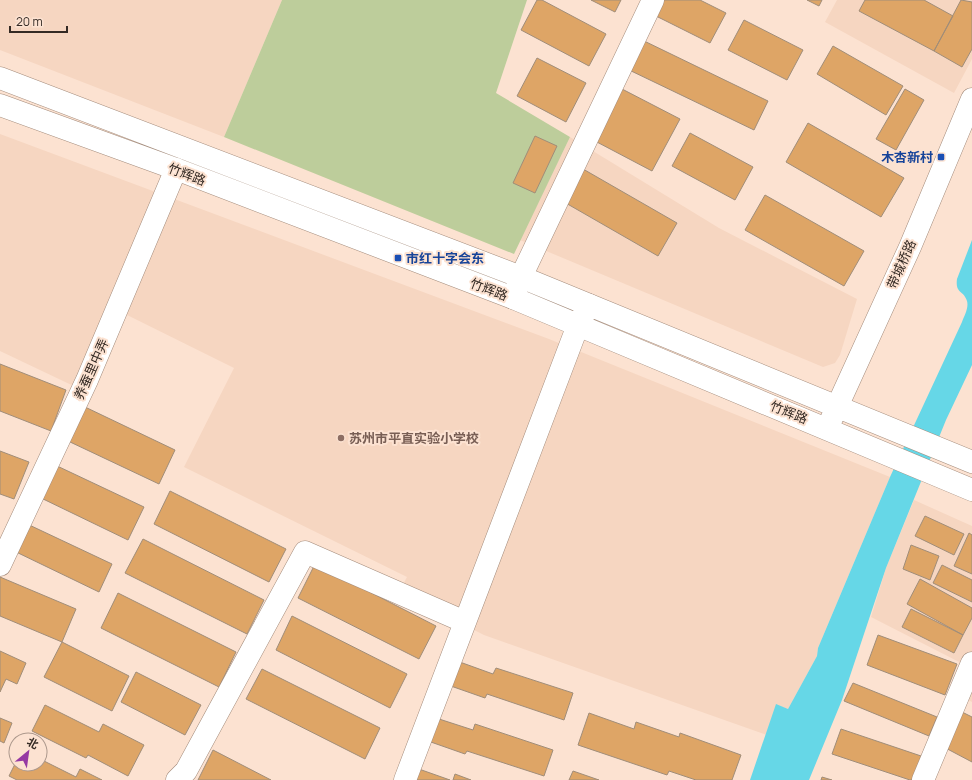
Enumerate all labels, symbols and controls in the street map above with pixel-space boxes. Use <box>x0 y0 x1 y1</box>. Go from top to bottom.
scale bar <box>10 8 67 34</box>
text: 20 m <box>16 13 43 30</box>
place label: 木杏新村 <box>881 148 933 166</box>
marker: 木杏新村 <box>936 152 946 162</box>
street label: 竹辉路 <box>166 159 208 189</box>
street label: 带城桥路 <box>882 237 920 291</box>
place label: 市红十字会东 <box>406 249 484 267</box>
marker: 市红十字会东 <box>393 253 403 263</box>
street label: 竹辉路 <box>468 274 510 304</box>
street label: 养蚕里中弄 <box>70 336 112 402</box>
street label: 竹辉路 <box>768 396 810 428</box>
place label: 苏州市平直实验小学校 <box>349 429 479 447</box>
marker: 苏州市平直实验小学校 <box>336 433 346 443</box>
north arrow <box>8 732 48 772</box>
text: 北 <box>25 734 42 752</box>

